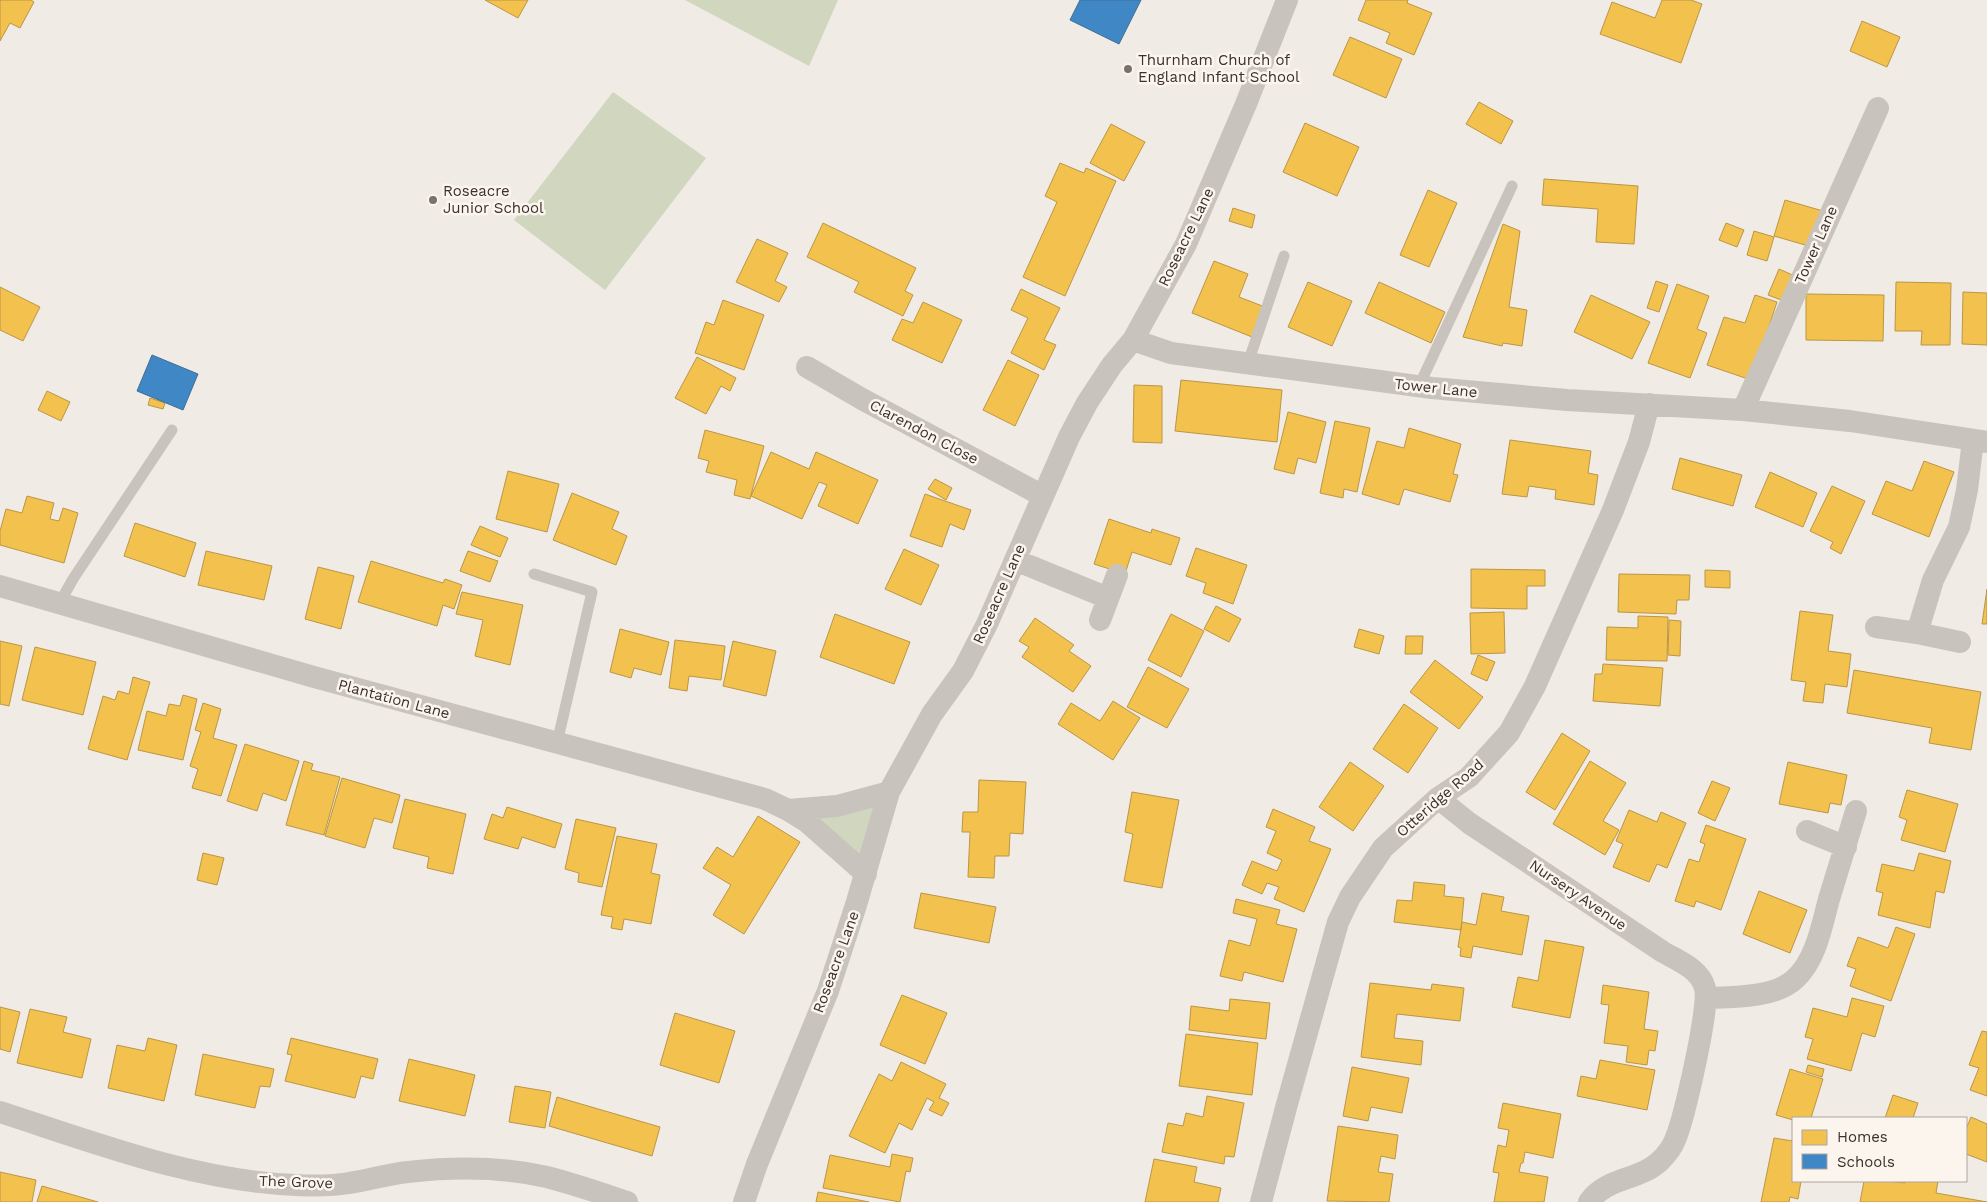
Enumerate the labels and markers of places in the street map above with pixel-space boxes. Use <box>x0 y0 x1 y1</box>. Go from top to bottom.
place label: Thurnham Church of England Infant School <box>1138 51 1300 86</box>
marker: Thurnham Church of England Infant School <box>1122 63 1134 75</box>
place label: Roseacre Junior School <box>443 182 544 217</box>
marker: Roseacre Junior School <box>427 194 439 206</box>

